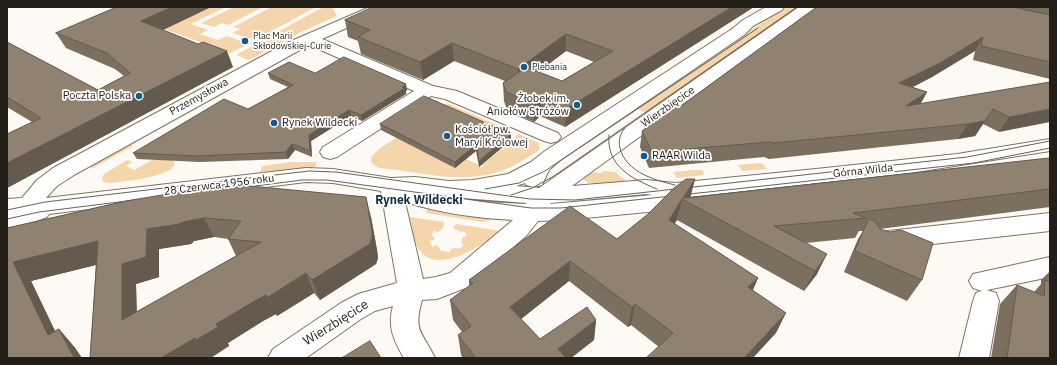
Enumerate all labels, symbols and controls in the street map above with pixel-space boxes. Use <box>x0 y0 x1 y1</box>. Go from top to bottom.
place label: Plac Marii Skłodowskiej-Curie <box>253 31 331 52</box>
marker: Plac Marii Skłodowskiej-Curie <box>240 36 250 46</box>
marker: Plebania <box>519 62 529 72</box>
place label: Plebania <box>532 62 567 72</box>
street label: Przemysłowa <box>167 75 231 119</box>
street label: Wierzbięcice <box>639 84 697 130</box>
place label: Poczta Polska <box>63 89 131 103</box>
marker: Poczta Polska <box>134 91 144 101</box>
place label: Żłobek im. Aniołów Stróżów <box>487 92 569 118</box>
marker: Żłobek im. Aniołów Stróżów <box>572 100 582 110</box>
place label: Rynek Wildecki <box>282 116 357 130</box>
marker: Rynek Wildecki <box>269 118 279 128</box>
place label: Kościół pw. Maryi Królowej <box>455 123 528 149</box>
marker: Kościół pw. Maryi Królowej <box>442 131 452 141</box>
place label: RAAR Wilda <box>652 149 711 163</box>
marker: RAAR Wilda <box>639 151 649 161</box>
street label: Górna Wilda <box>832 161 894 181</box>
street label: 28 Czerwca 1956 roku <box>163 172 275 198</box>
district label: Rynek Wildecki <box>375 194 463 208</box>
street label: Wierzbięcice <box>300 297 372 349</box>

